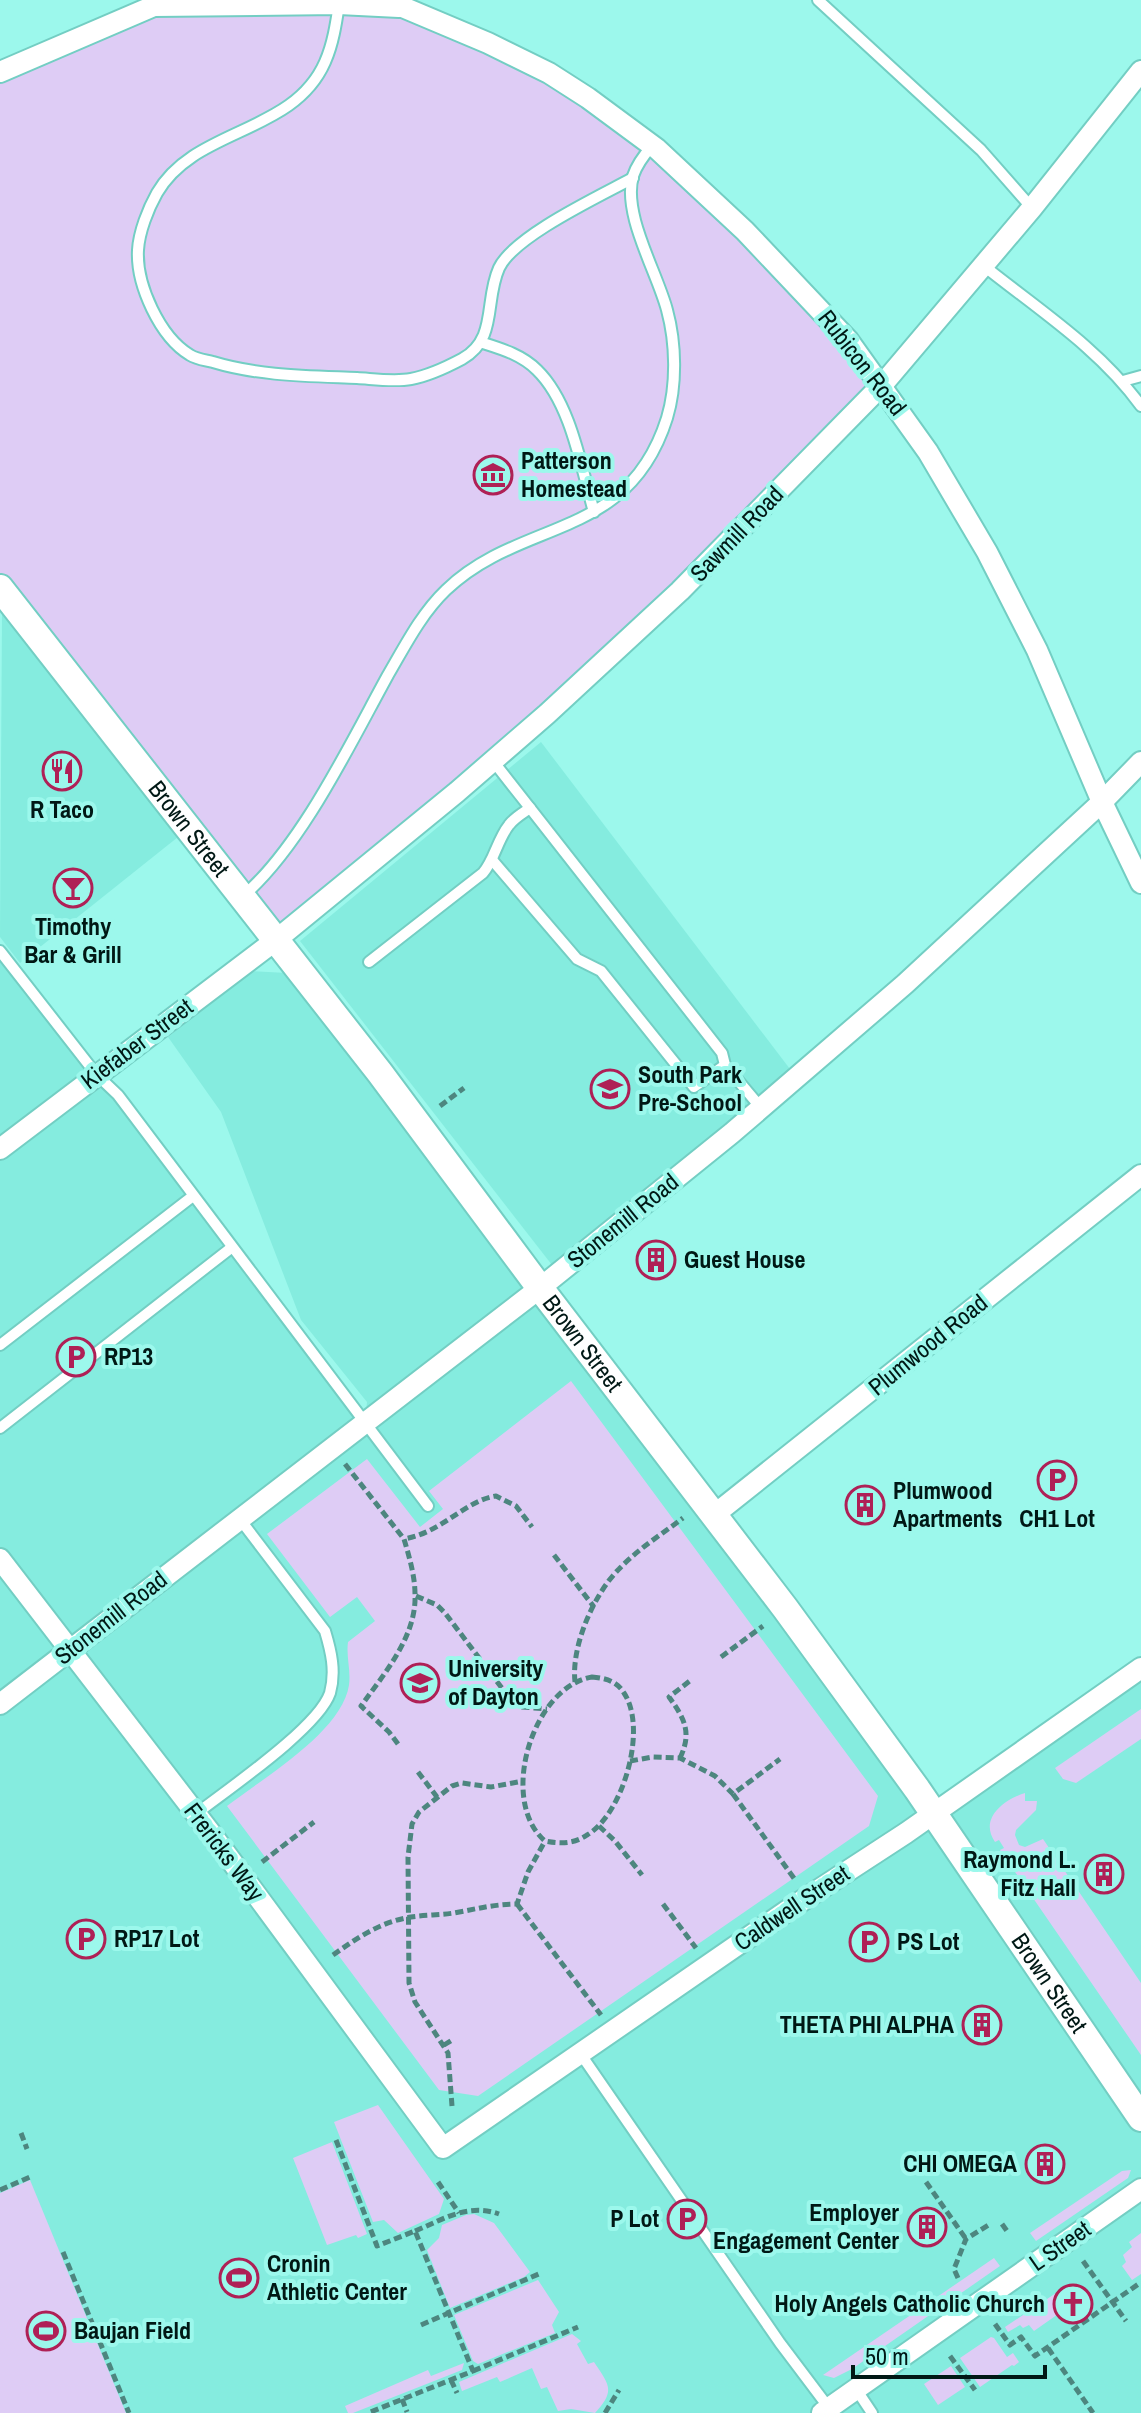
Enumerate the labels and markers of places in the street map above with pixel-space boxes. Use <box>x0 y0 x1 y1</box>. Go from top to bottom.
place label: Patterson Homestead <box>521 444 627 504</box>
museum icon: Patterson Homestead <box>472 454 514 496</box>
restaurant icon: R Taco <box>41 750 83 792</box>
place label: R Taco <box>30 793 94 825</box>
bar icon: Timothy Bar & Grill <box>52 867 94 909</box>
place label: Timothy Bar & Grill <box>24 910 122 970</box>
place label: South Park Pre-School <box>638 1058 742 1118</box>
school or university icon: South Park Pre-School <box>589 1068 631 1110</box>
building icon: Guest House <box>635 1239 677 1281</box>
place label: Guest House <box>684 1243 805 1275</box>
parking icon: RP13 <box>55 1336 97 1378</box>
place label: RP13 <box>104 1340 153 1372</box>
parking icon: CH1 Lot <box>1036 1459 1078 1501</box>
place label: Plumwood Apartments <box>893 1474 1002 1534</box>
building icon: Plumwood Apartments <box>844 1484 886 1526</box>
place label: CH1 Lot <box>1019 1502 1095 1534</box>
place label: University of Dayton <box>448 1652 543 1712</box>
school or university icon: University of Dayton <box>399 1662 441 1704</box>
place label: Raymond L. Fitz Hall <box>963 1843 1076 1903</box>
building icon: Raymond L. Fitz Hall <box>1083 1853 1125 1895</box>
parking icon: RP17 Lot <box>65 1918 107 1960</box>
parking icon: PS Lot <box>848 1921 890 1963</box>
place label: RP17 Lot <box>114 1922 200 1954</box>
place label: PS Lot <box>897 1925 960 1957</box>
building icon: THETA PHI ALPHA <box>961 2004 1003 2046</box>
place label: THETA PHI ALPHA <box>780 2008 955 2040</box>
building icon: CHI OMEGA <box>1024 2143 1066 2185</box>
place label: CHI OMEGA <box>903 2147 1018 2179</box>
place label: Employer Engagement Center <box>713 2196 899 2256</box>
parking icon: P Lot <box>666 2198 708 2240</box>
place label: P Lot <box>610 2202 659 2234</box>
building icon: Employer Engagement Center <box>906 2206 948 2248</box>
place label: Cronin Athletic Center <box>267 2247 407 2307</box>
sports icon: Cronin Athletic Center <box>218 2257 260 2299</box>
church icon: Holy Angels Catholic Church <box>1052 2283 1094 2325</box>
place label: Holy Angels Catholic Church <box>775 2287 1045 2319</box>
sports icon: Baujan Field <box>25 2310 67 2352</box>
place label: Baujan Field <box>74 2314 191 2346</box>

